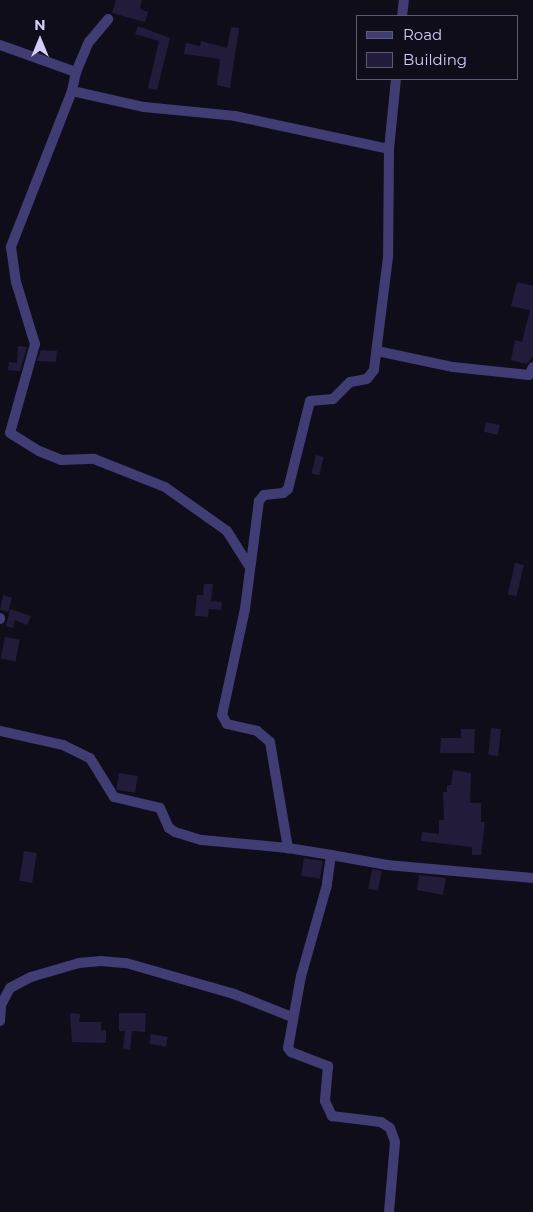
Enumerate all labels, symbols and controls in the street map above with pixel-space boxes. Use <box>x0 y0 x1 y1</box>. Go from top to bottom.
north arrow <box>15 15 65 65</box>
legend <box>356 15 518 80</box>
text: N <box>34 16 46 34</box>
text: Road <box>403 25 442 44</box>
text: Building <box>403 50 467 69</box>

